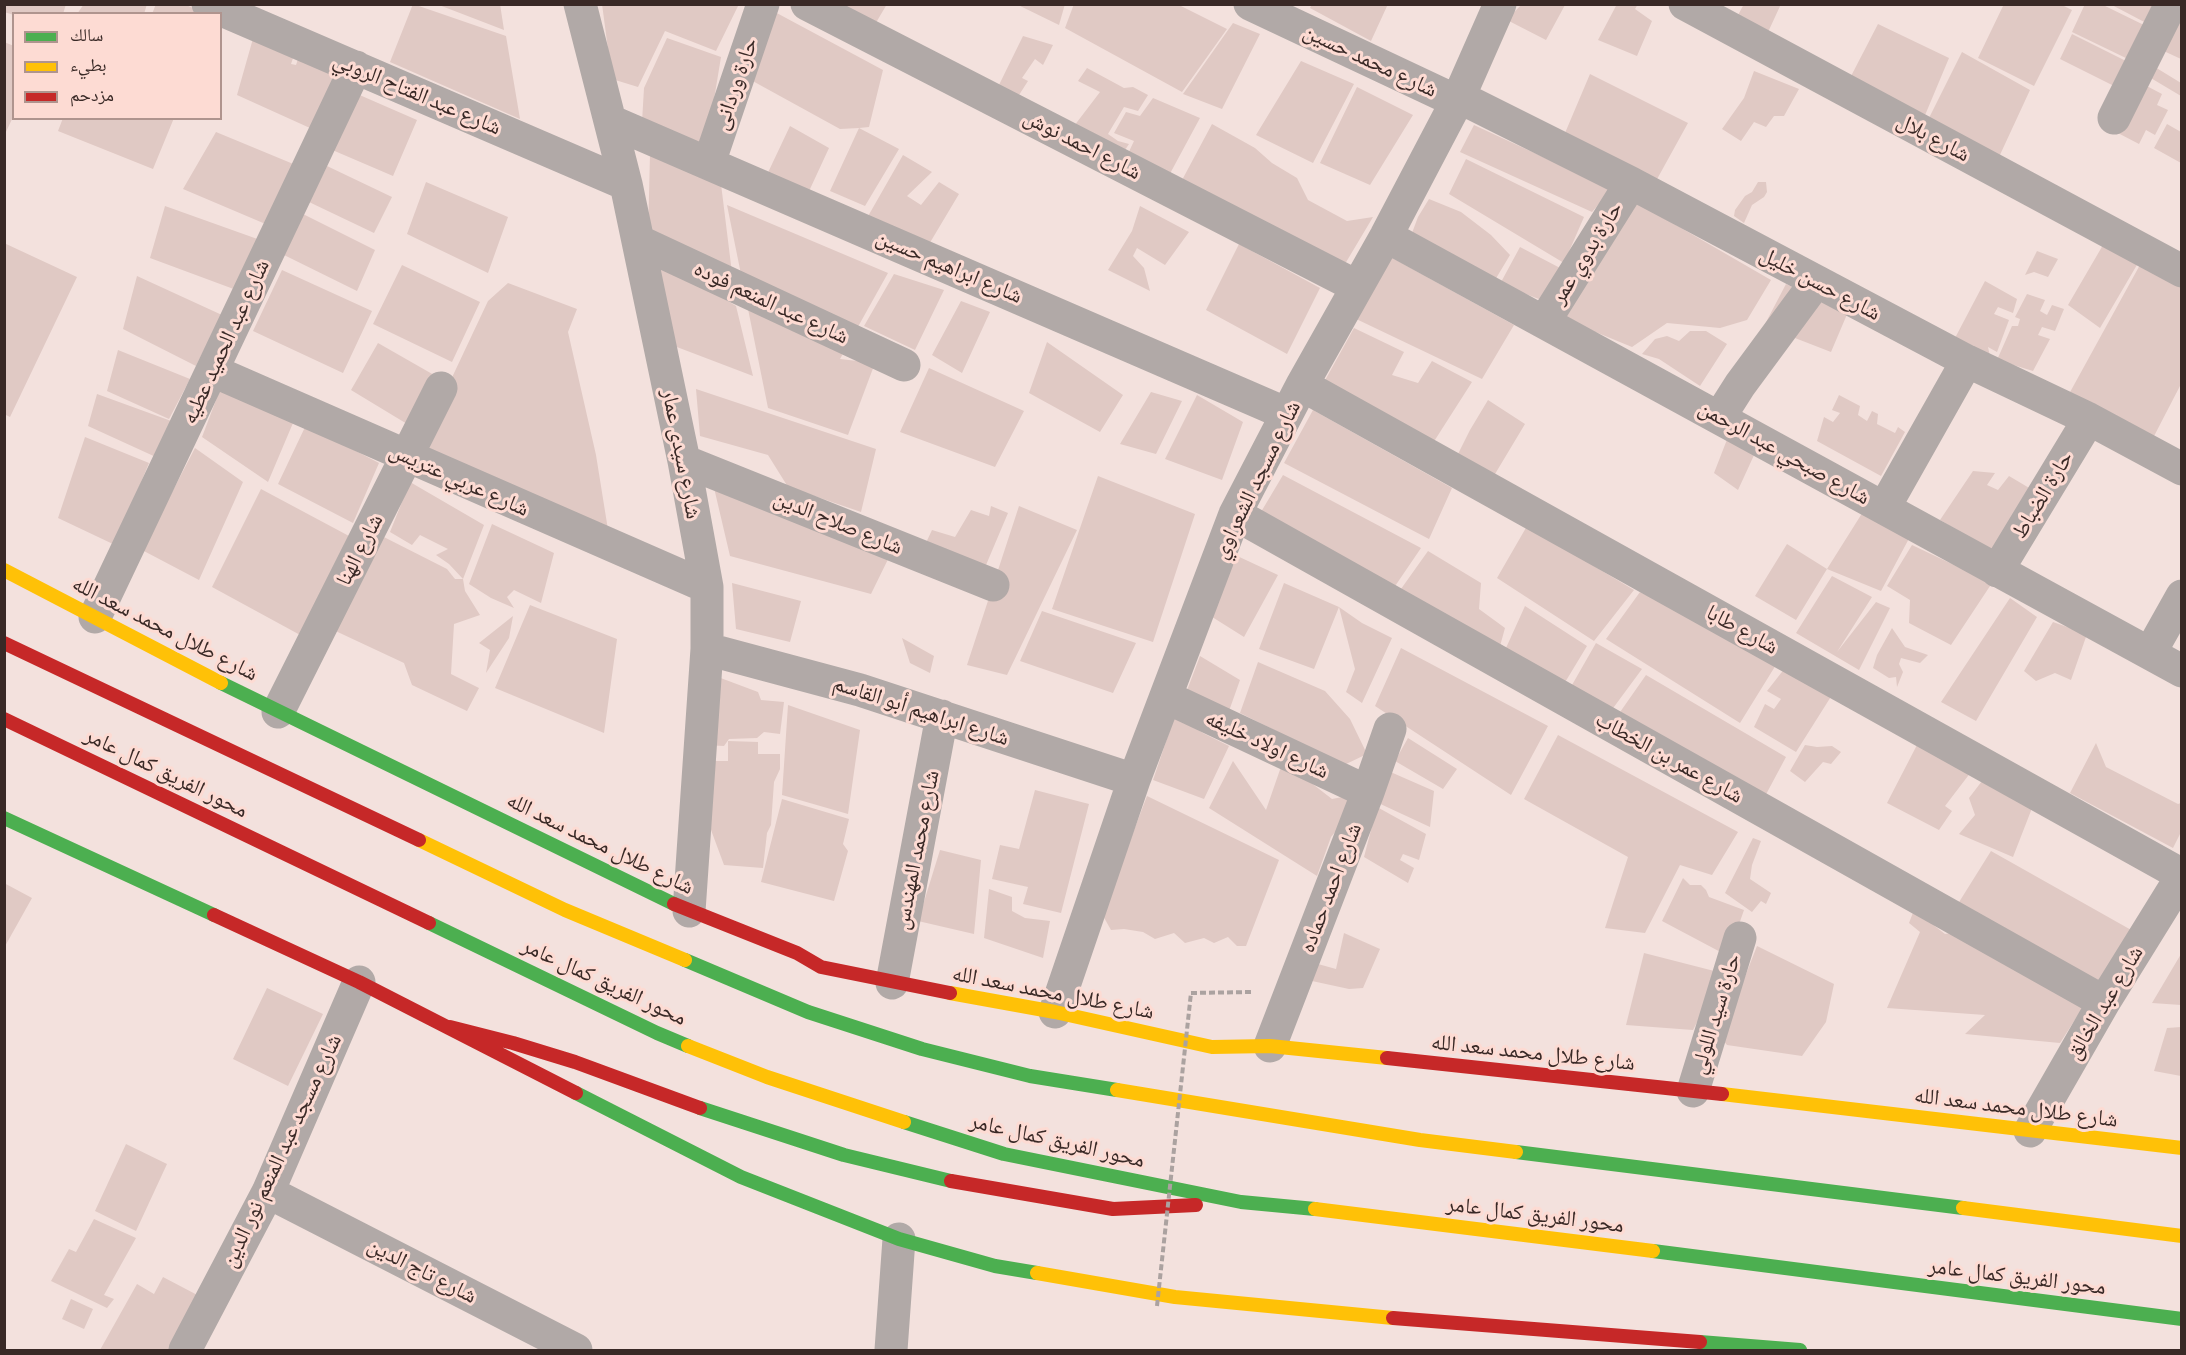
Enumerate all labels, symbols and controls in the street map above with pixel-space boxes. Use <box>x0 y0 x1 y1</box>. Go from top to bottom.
legend <box>12 12 222 120</box>
street label: شارع محمد حسين <box>1299 18 1441 104</box>
text: سالك <box>70 23 103 46</box>
street label: حارة وردانى <box>708 34 764 134</box>
street label: شارع عبد الفتاح الروبي <box>329 47 505 141</box>
text: بطيء <box>70 53 107 76</box>
text: مزدحم <box>70 83 114 106</box>
street label: شارع احمد نوش <box>1019 104 1145 186</box>
street label: شارع بلال <box>1892 108 1974 168</box>
street label: حارة بدوي عمر <box>1545 197 1629 309</box>
street label: شارع ابراهيم حسين <box>872 224 1026 310</box>
street label: شارع حسن خليل <box>1755 241 1885 327</box>
street label: شارع عبد الحميد عطيه <box>176 256 276 428</box>
street label: شارع عبد المنعم فوده <box>690 256 852 350</box>
street label: شارع سيدى عمار <box>655 387 707 521</box>
street label: شارع صبحي عبد الرحمن <box>1694 395 1874 511</box>
street label: شارع مسجد الشعراوي <box>1207 397 1307 563</box>
street label: شارع عربي عتريس <box>385 437 533 523</box>
street label: حارة الضباط <box>2007 446 2079 544</box>
street label: شارع صلاح الدين <box>770 485 906 561</box>
street label: شارع الهنا <box>331 510 389 590</box>
street label: شارع طلال محمد سعد الله <box>68 571 262 687</box>
street label: شارع طابا <box>1701 600 1783 660</box>
street label: شارع ابراهيم أبو القاسم <box>830 670 1012 752</box>
street label: شارع اولاد خليفه <box>1201 705 1333 785</box>
street label: شارع عمر بن الخطاب <box>1591 707 1747 809</box>
street label: محور الفريق كمال عامر <box>80 722 252 824</box>
street label: شارع محمد المهندس <box>889 768 945 932</box>
street label: شارع طلال محمد سعد الله <box>502 787 698 901</box>
street label: شارع احمد حماده <box>1294 819 1368 957</box>
street label: محور الفريق كمال عامر <box>517 932 691 1032</box>
street label: شارع عبد الخالق <box>2061 941 2149 1065</box>
street label: حارة سيد اللولي <box>1685 951 1747 1077</box>
street label: شارع طلال محمد سعد الله <box>950 960 1156 1026</box>
street label: شارع طلال محمد سعد الله <box>1430 1029 1636 1077</box>
street label: شارع مسجد عبد المنعم نور الدين <box>216 1030 348 1272</box>
street label: شارع طلال محمد سعد الله <box>1913 1082 2119 1134</box>
street label: محور الفريق كمال عامر <box>967 1108 1147 1174</box>
street label: محور الفريق كمال عامر <box>1445 1191 1625 1239</box>
street label: شارع تاج الدين <box>363 1232 481 1310</box>
street label: محور الفريق كمال عامر <box>1927 1253 2107 1301</box>

